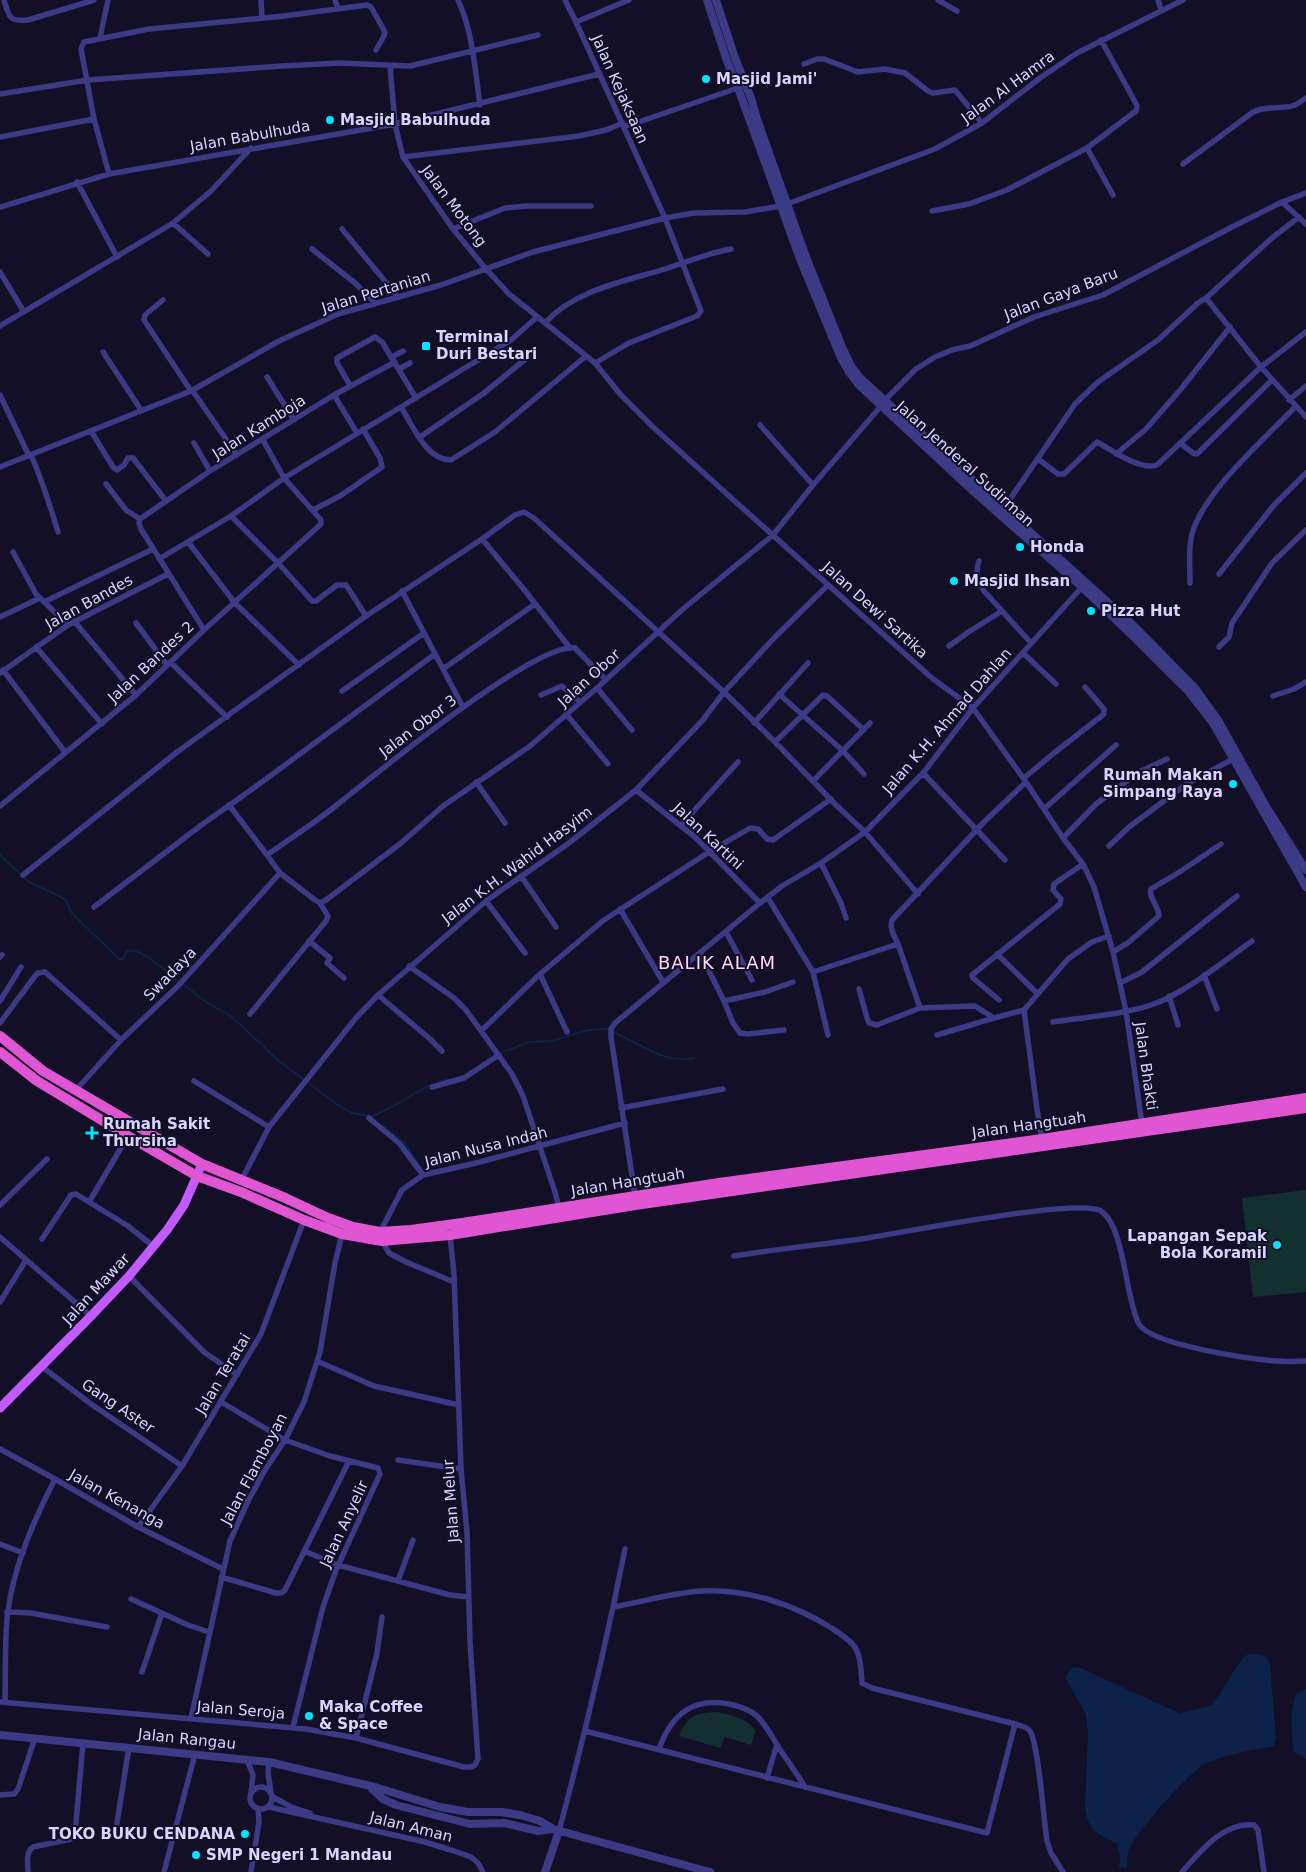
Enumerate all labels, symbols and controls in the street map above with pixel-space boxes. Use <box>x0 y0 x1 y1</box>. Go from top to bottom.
street label: Jalan Kejaksaan <box>588 31 652 146</box>
street label: Jalan Al Hamra <box>957 47 1058 127</box>
place label: Masjid Jami' <box>716 70 817 88</box>
marker: Masjid Jami' <box>700 73 712 85</box>
place label: Masjid Babulhuda <box>340 111 491 129</box>
marker: Masjid Babulhuda <box>324 114 336 126</box>
street label: Jalan Babulhuda <box>188 117 311 156</box>
street label: Jalan Motong <box>417 161 491 250</box>
street label: Jalan Gaya Baru <box>1001 264 1120 324</box>
street label: Jalan Pertanian <box>319 267 432 317</box>
place label: Terminal Duri Bestari <box>436 328 537 363</box>
marker: Terminal Duri Bestari <box>420 340 432 352</box>
street label: Jalan Kamboja <box>208 391 309 463</box>
street label: Jalan Jenderal Sudirman <box>892 397 1038 531</box>
place label: Honda <box>1030 538 1084 556</box>
marker: Honda <box>1014 541 1026 553</box>
street label: Jalan Dewi Sartika <box>818 557 931 662</box>
street label: Jalan Bandes <box>41 571 136 634</box>
place label: Masjid Ihsan <box>964 572 1070 590</box>
marker: Masjid Ihsan <box>948 575 960 587</box>
place label: Pizza Hut <box>1101 602 1180 620</box>
marker: Pizza Hut <box>1085 605 1097 617</box>
street label: Jalan Bandes 2 <box>103 618 198 707</box>
street label: Jalan K.H. Ahmad Dahlan <box>878 644 1015 798</box>
street label: Jalan Obor <box>553 645 625 711</box>
street label: Jalan Obor 3 <box>375 691 460 762</box>
place label: Rumah Makan Simpang Raya <box>1103 766 1223 801</box>
marker: Rumah Makan Simpang Raya <box>1227 778 1239 790</box>
street label: Jalan Kartini <box>668 798 747 873</box>
street label: Jalan K.H. Wahid Hasyim <box>438 803 596 928</box>
street label: Swadaya <box>140 943 200 1005</box>
district label: BALIK ALAM <box>658 952 776 973</box>
street label: Jalan Bhakti <box>1131 1020 1161 1111</box>
street label: Jalan Hangtuah <box>970 1108 1087 1142</box>
place label: Rumah Sakit Thursina <box>103 1115 210 1150</box>
street label: Jalan Nusa Indah <box>422 1123 549 1171</box>
marker: Rumah Sakit Thursina <box>85 1126 99 1140</box>
street label: Jalan Hangtuah <box>569 1164 686 1200</box>
place label: Lapangan Sepak Bola Koramil <box>1127 1227 1268 1262</box>
marker: Lapangan Sepak Bola Koramil <box>1271 1239 1283 1251</box>
street label: Jalan Mawar <box>58 1249 134 1329</box>
street label: Jalan Teratai <box>191 1330 254 1419</box>
street label: Gang Aster <box>78 1375 159 1437</box>
street label: Jalan Flamboyan <box>216 1410 291 1529</box>
street label: Jalan Melur <box>439 1458 463 1544</box>
street label: Jalan Kenanga <box>65 1465 168 1533</box>
street label: Jalan Anyelir <box>316 1477 372 1571</box>
street label: Jalan Seroja <box>195 1697 286 1723</box>
place label: Maka Coffee & Space <box>319 1698 423 1733</box>
marker: Maka Coffee & Space <box>303 1710 315 1722</box>
street label: Jalan Rangau <box>136 1725 237 1753</box>
street label: Jalan Aman <box>367 1808 454 1846</box>
place label: TOKO BUKU CENDANA <box>49 1825 235 1843</box>
marker: TOKO BUKU CENDANA <box>239 1828 251 1840</box>
place label: SMP Negeri 1 Mandau <box>206 1846 392 1864</box>
marker: SMP Negeri 1 Mandau <box>190 1849 202 1861</box>

